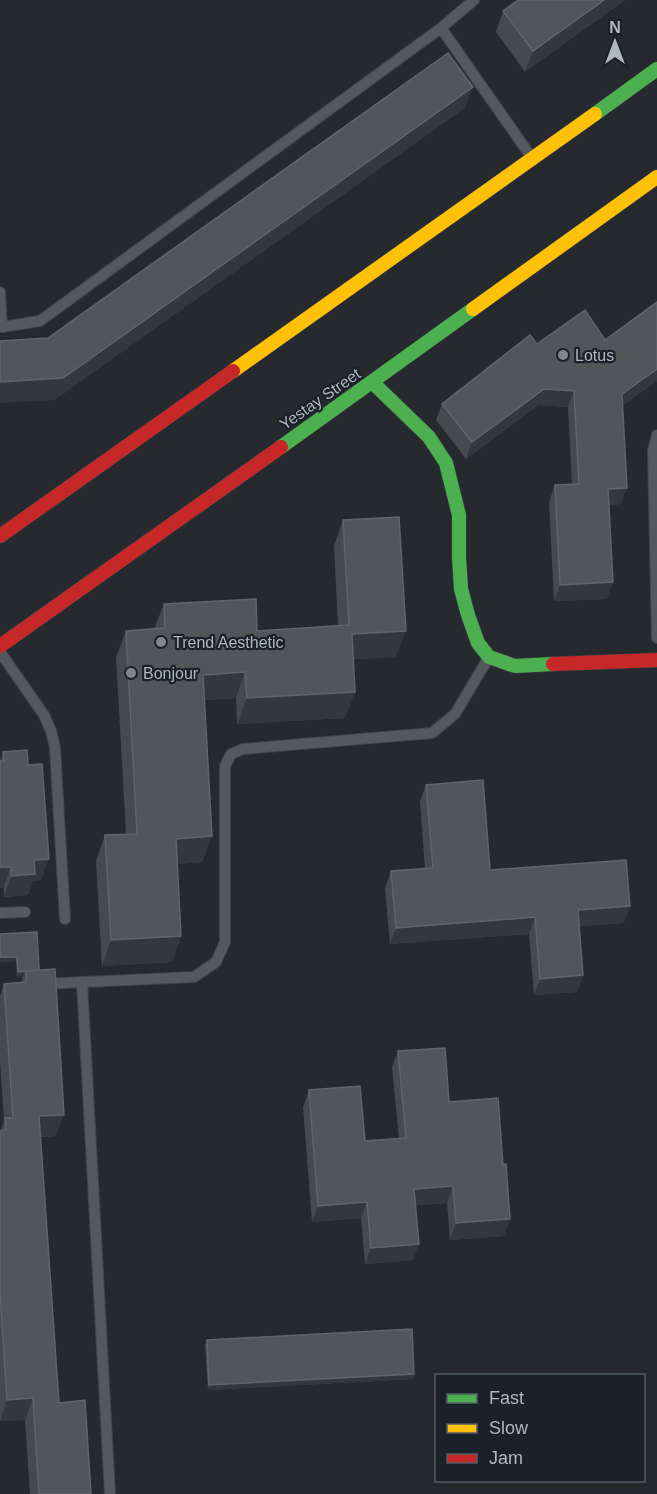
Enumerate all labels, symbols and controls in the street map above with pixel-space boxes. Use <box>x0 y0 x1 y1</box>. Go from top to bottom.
north arrow <box>585 12 645 72</box>
text: N <box>609 19 621 36</box>
place label: Lotus <box>575 347 614 364</box>
marker: Lotus <box>556 348 570 362</box>
street label: Yestay Street <box>276 365 364 433</box>
place label: Trend Aesthetic <box>173 634 284 651</box>
marker: Trend Aesthetic <box>154 635 168 649</box>
place label: Bonjour <box>143 665 199 682</box>
marker: Bonjour <box>124 666 138 680</box>
legend <box>435 1374 645 1482</box>
text: Fast <box>489 1388 524 1408</box>
text: Slow <box>489 1418 529 1438</box>
text: Jam <box>489 1448 523 1468</box>

